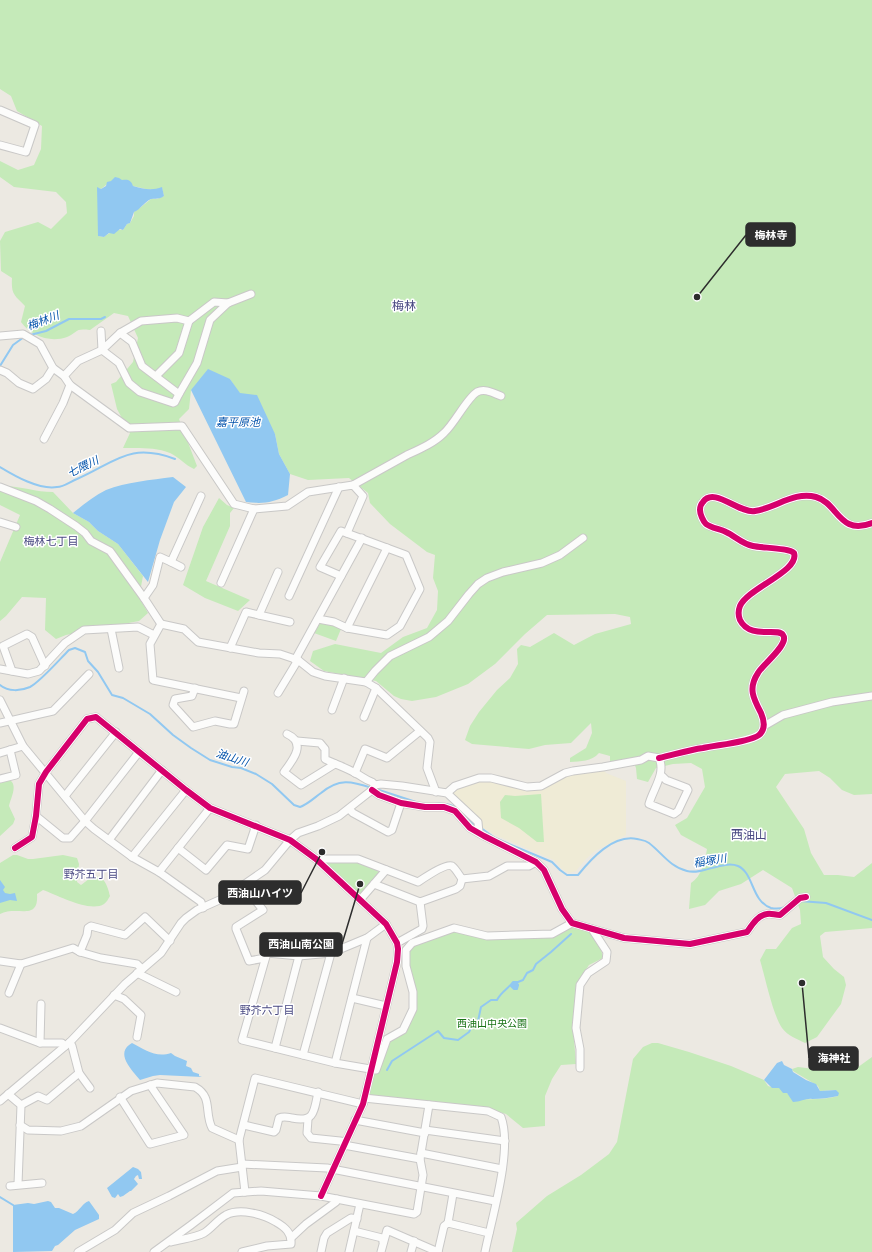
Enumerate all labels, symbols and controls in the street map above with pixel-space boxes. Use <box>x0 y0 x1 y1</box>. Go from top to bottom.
callout: 梅林寺 <box>746 223 795 246</box>
text: 梅林寺 <box>755 229 788 242</box>
district label: 梅林 <box>392 299 416 313</box>
water label: 梅林川 <box>25 309 62 333</box>
water label: 嘉平原池 <box>216 416 261 429</box>
water label: 七隈川 <box>65 453 102 480</box>
district label: 梅林七丁目 <box>24 535 79 548</box>
water label: 油山川 <box>214 747 251 770</box>
district label: 西油山 <box>731 828 767 842</box>
water label: 稲塚川 <box>693 852 728 870</box>
district label: 野芥五丁目 <box>64 868 119 881</box>
callout: 西油山ハイツ <box>219 881 301 904</box>
text: 西油山ハイツ <box>227 887 293 900</box>
callout: 西油山南公園 <box>260 933 342 956</box>
text: 西油山南公園 <box>268 938 334 951</box>
district label: 野芥六丁目 <box>240 1004 295 1017</box>
park label: 西油山中央公園 <box>457 1018 527 1029</box>
callout: 海神社 <box>809 1047 858 1070</box>
text: 海神社 <box>818 1052 851 1065</box>

